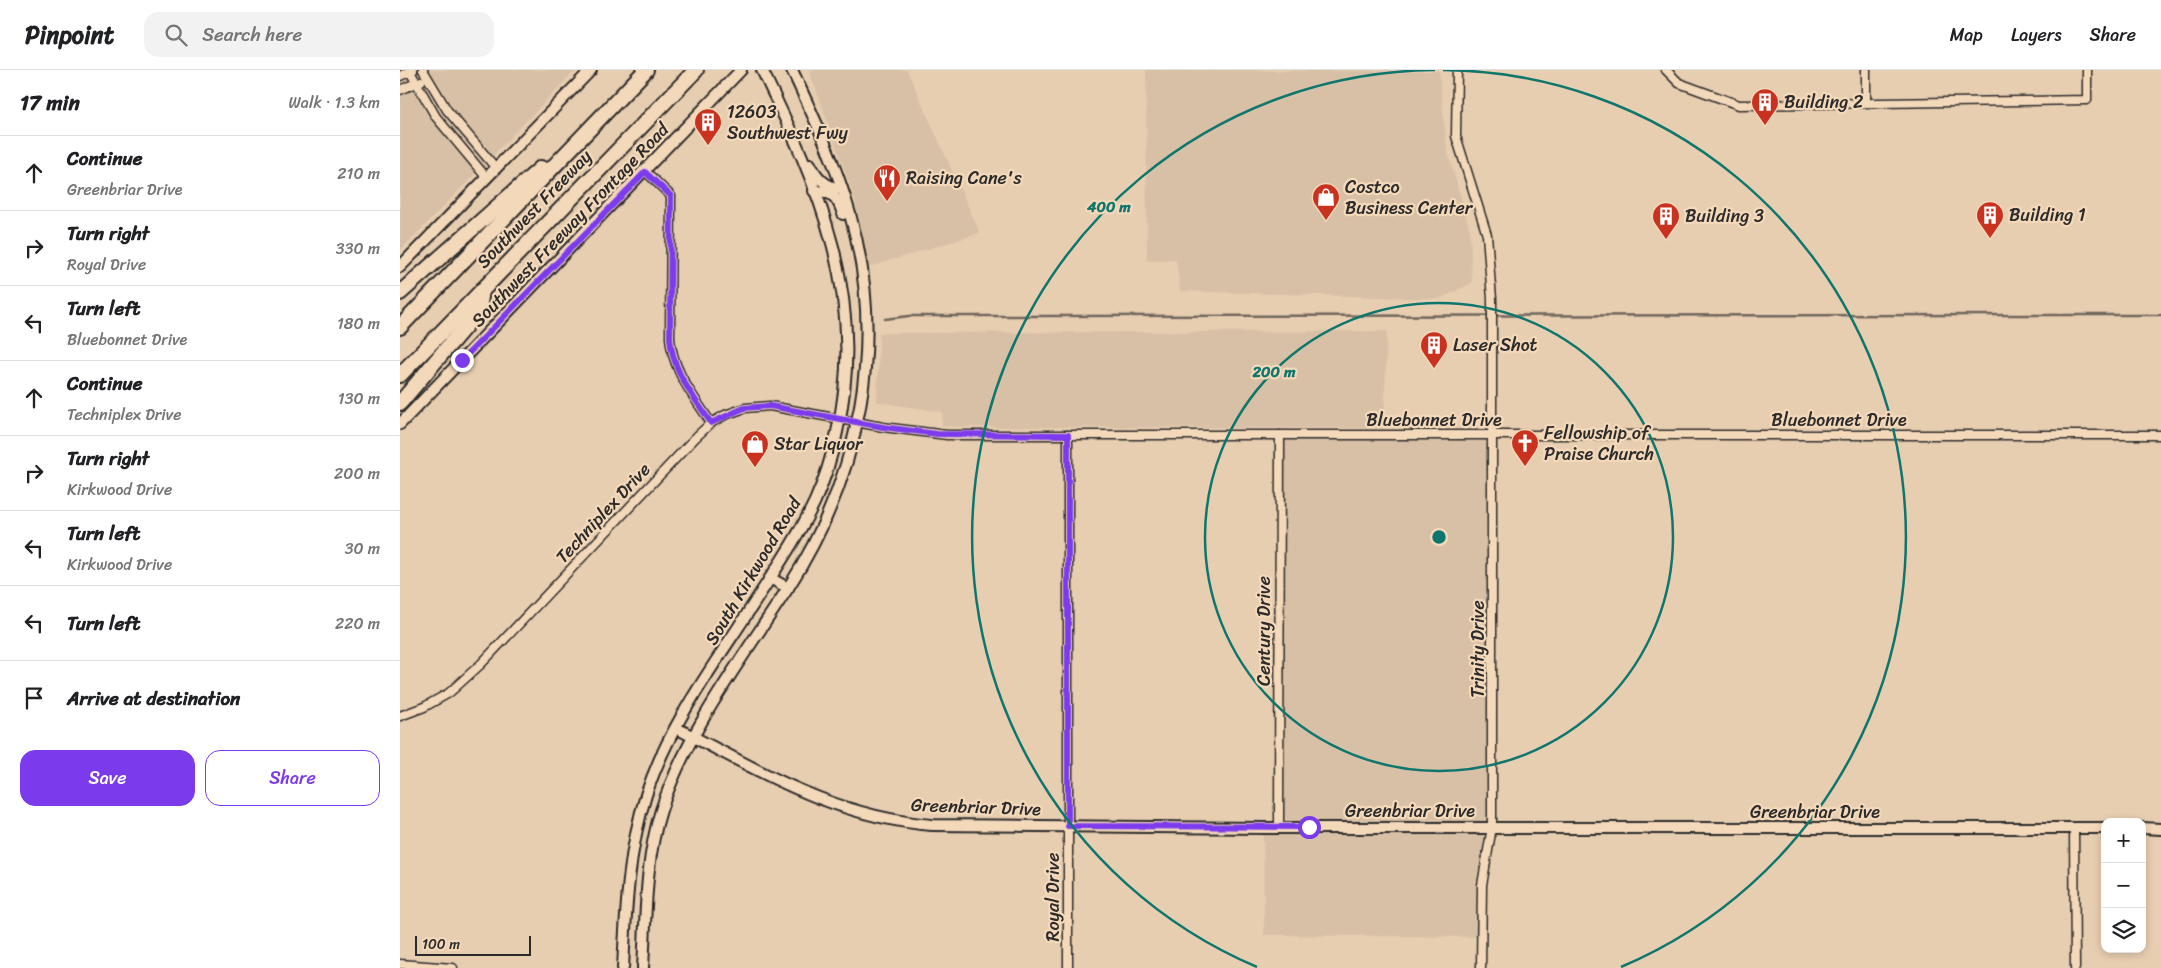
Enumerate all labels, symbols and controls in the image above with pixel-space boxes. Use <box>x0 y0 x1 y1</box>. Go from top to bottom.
search box <box>144 12 494 57</box>
text: Pinpoint <box>25 14 114 56</box>
text: Search here <box>202 18 302 51</box>
text: Map <box>1950 19 1983 51</box>
text: Layers <box>2011 19 2062 51</box>
text: Share <box>2090 19 2136 51</box>
icon: search <box>162 21 190 49</box>
text: 17 min <box>20 84 80 122</box>
place label: Building 2 <box>1784 86 1864 118</box>
building icon: Building 2 <box>1750 87 1780 126</box>
text: Walk · 1.3 km <box>289 88 380 117</box>
place label: 12603 Southwest Fwy <box>727 96 849 149</box>
building icon: 12603 Southwest Fwy <box>693 107 723 146</box>
street label: Southwest Freeway Frontage Road <box>463 114 678 335</box>
street label: Southwest Freeway <box>468 141 600 276</box>
text: Continue <box>67 142 143 175</box>
icon: ahead <box>20 159 48 187</box>
text: 210 m <box>337 159 380 188</box>
place label: Raising Cane's <box>906 162 1023 194</box>
restaurant icon: Raising Cane's <box>872 163 902 202</box>
place label: Costco Business Center <box>1345 171 1474 224</box>
text: Greenbriar Drive <box>67 175 183 204</box>
shop icon: Costco Business Center <box>1311 182 1341 221</box>
text: 400 m <box>1086 194 1131 220</box>
place label: Building 1 <box>2009 199 2086 231</box>
place label: Building 3 <box>1685 200 1764 232</box>
building icon: Building 1 <box>1975 200 2005 239</box>
building icon: Building 3 <box>1651 201 1681 240</box>
text: Turn right <box>67 217 149 250</box>
icon: right <box>20 234 48 262</box>
text: 330 m <box>336 234 380 263</box>
text: Royal Drive <box>67 250 146 279</box>
text: Turn left <box>67 292 140 325</box>
icon: left <box>20 309 48 337</box>
text: 180 m <box>337 309 380 338</box>
text: Bluebonnet Drive <box>67 325 187 354</box>
place label: Laser Shot <box>1453 329 1538 361</box>
building icon: Laser Shot <box>1419 330 1449 369</box>
route end <box>451 349 474 372</box>
text: 200 m <box>1251 359 1296 385</box>
text: Continue <box>67 367 143 400</box>
icon: ahead <box>20 384 48 412</box>
text: 130 m <box>338 384 380 413</box>
text: Techniplex Drive <box>67 400 181 429</box>
street label: Bluebonnet Drive <box>1366 404 1502 436</box>
street label: Bluebonnet Drive <box>1771 404 1907 436</box>
place label: Fellowship of Praise Church <box>1544 417 1654 470</box>
place label: Star Liquor <box>774 428 864 460</box>
church icon: Fellowship of Praise Church <box>1510 428 1540 467</box>
shop icon: Star Liquor <box>740 429 770 468</box>
text: Turn right <box>67 442 149 475</box>
street label: Techniplex Drive <box>547 455 659 571</box>
icon: right <box>20 459 48 487</box>
text: 200 m <box>334 459 380 488</box>
text: Kirkwood Drive <box>67 475 172 504</box>
street label: South Kirkwood Road <box>696 489 811 651</box>
text: Turn left <box>67 517 140 550</box>
centre of rings <box>1430 528 1448 546</box>
icon: left <box>20 534 48 562</box>
text: 30 m <box>345 534 380 563</box>
text: Kirkwood Drive <box>67 550 172 579</box>
street label: Century Drive <box>1248 576 1280 686</box>
street label: Trinity Drive <box>1462 600 1494 698</box>
text: Turn left <box>67 607 140 640</box>
icon: left <box>20 609 48 637</box>
text: 220 m <box>335 609 380 638</box>
text: Arrive at destination <box>67 682 240 715</box>
icon: arrive <box>20 684 48 712</box>
button: Save <box>20 750 195 806</box>
button: Share <box>205 750 380 806</box>
street label: Greenbriar Drive <box>910 789 1042 825</box>
street label: Greenbriar Drive <box>1345 795 1475 827</box>
street label: Greenbriar Drive <box>1750 796 1880 828</box>
route start <box>1298 816 1321 839</box>
map controls <box>2101 818 2146 953</box>
button: + <box>2101 818 2146 863</box>
street label: Royal Drive <box>1037 853 1069 942</box>
button: − <box>2101 863 2146 908</box>
button: layers <box>2101 908 2146 953</box>
text: 100 m <box>422 932 460 957</box>
scale bar <box>415 933 531 956</box>

